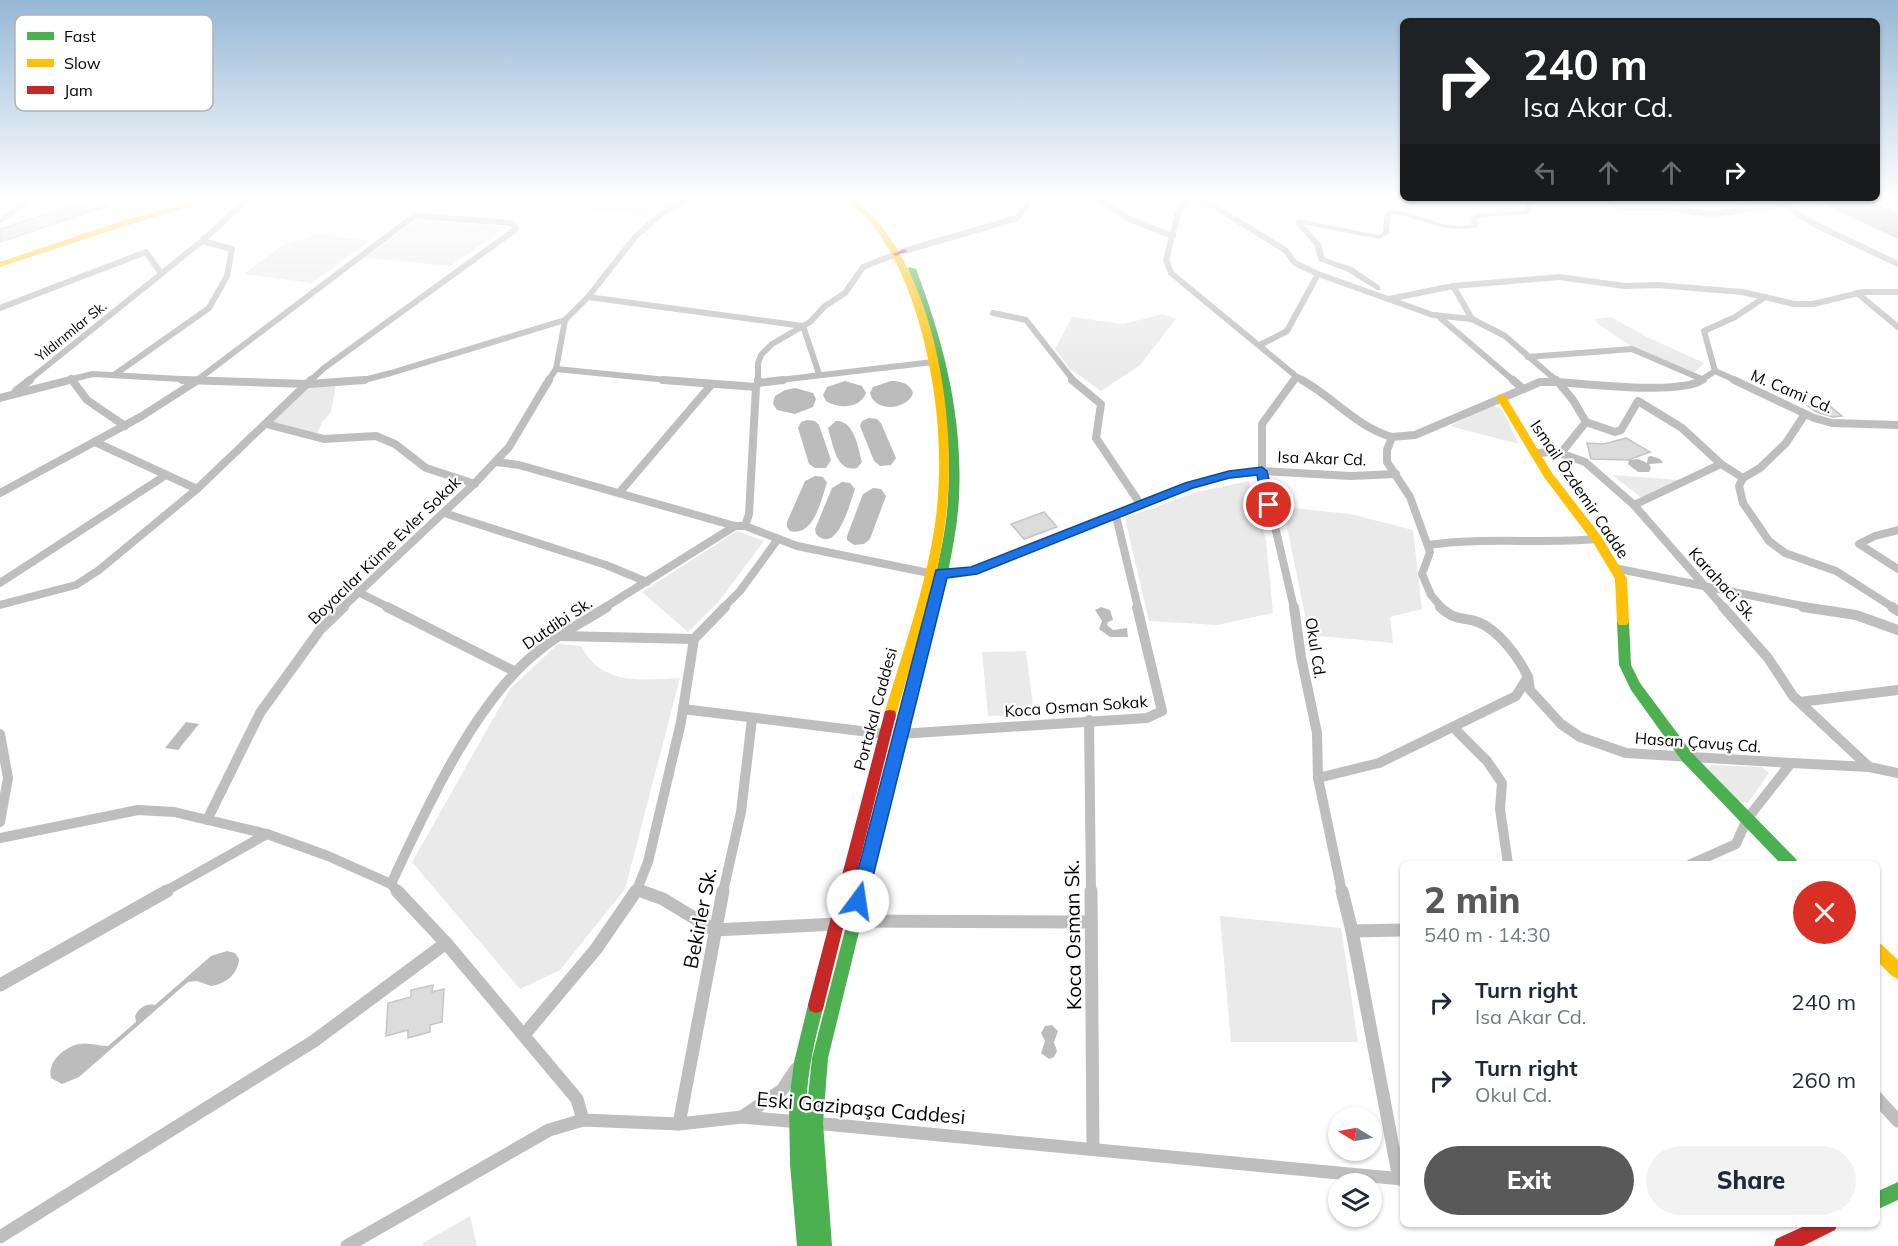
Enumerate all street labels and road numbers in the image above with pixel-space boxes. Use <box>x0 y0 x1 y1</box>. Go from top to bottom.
street label: Yıldırımlar Sk. <box>31 297 110 366</box>
street label: M. Cami Cd. <box>1748 365 1836 417</box>
street label: Ismail Ôzdemir Cadde <box>1526 416 1634 562</box>
street label: Isa Akar Cd. <box>1277 446 1367 470</box>
street label: Boyacılar Küme Evler Sokak <box>304 471 465 628</box>
street label: Karahaci Sk. <box>1685 543 1761 625</box>
street label: Dutdibi Sk. <box>518 592 596 654</box>
street label: Okul Cd. <box>1301 616 1331 680</box>
street label: Portakal Caddesi <box>849 645 901 773</box>
street label: Koca Osman Sokak <box>1004 691 1149 721</box>
street label: Hasan Çavuş Cd. <box>1634 728 1762 756</box>
street label: Koca Osman Sk. <box>1059 860 1086 1010</box>
street label: Bekirler Sk. <box>677 865 722 971</box>
street label: Eski Gazipaşa Caddesi <box>756 1086 967 1129</box>

